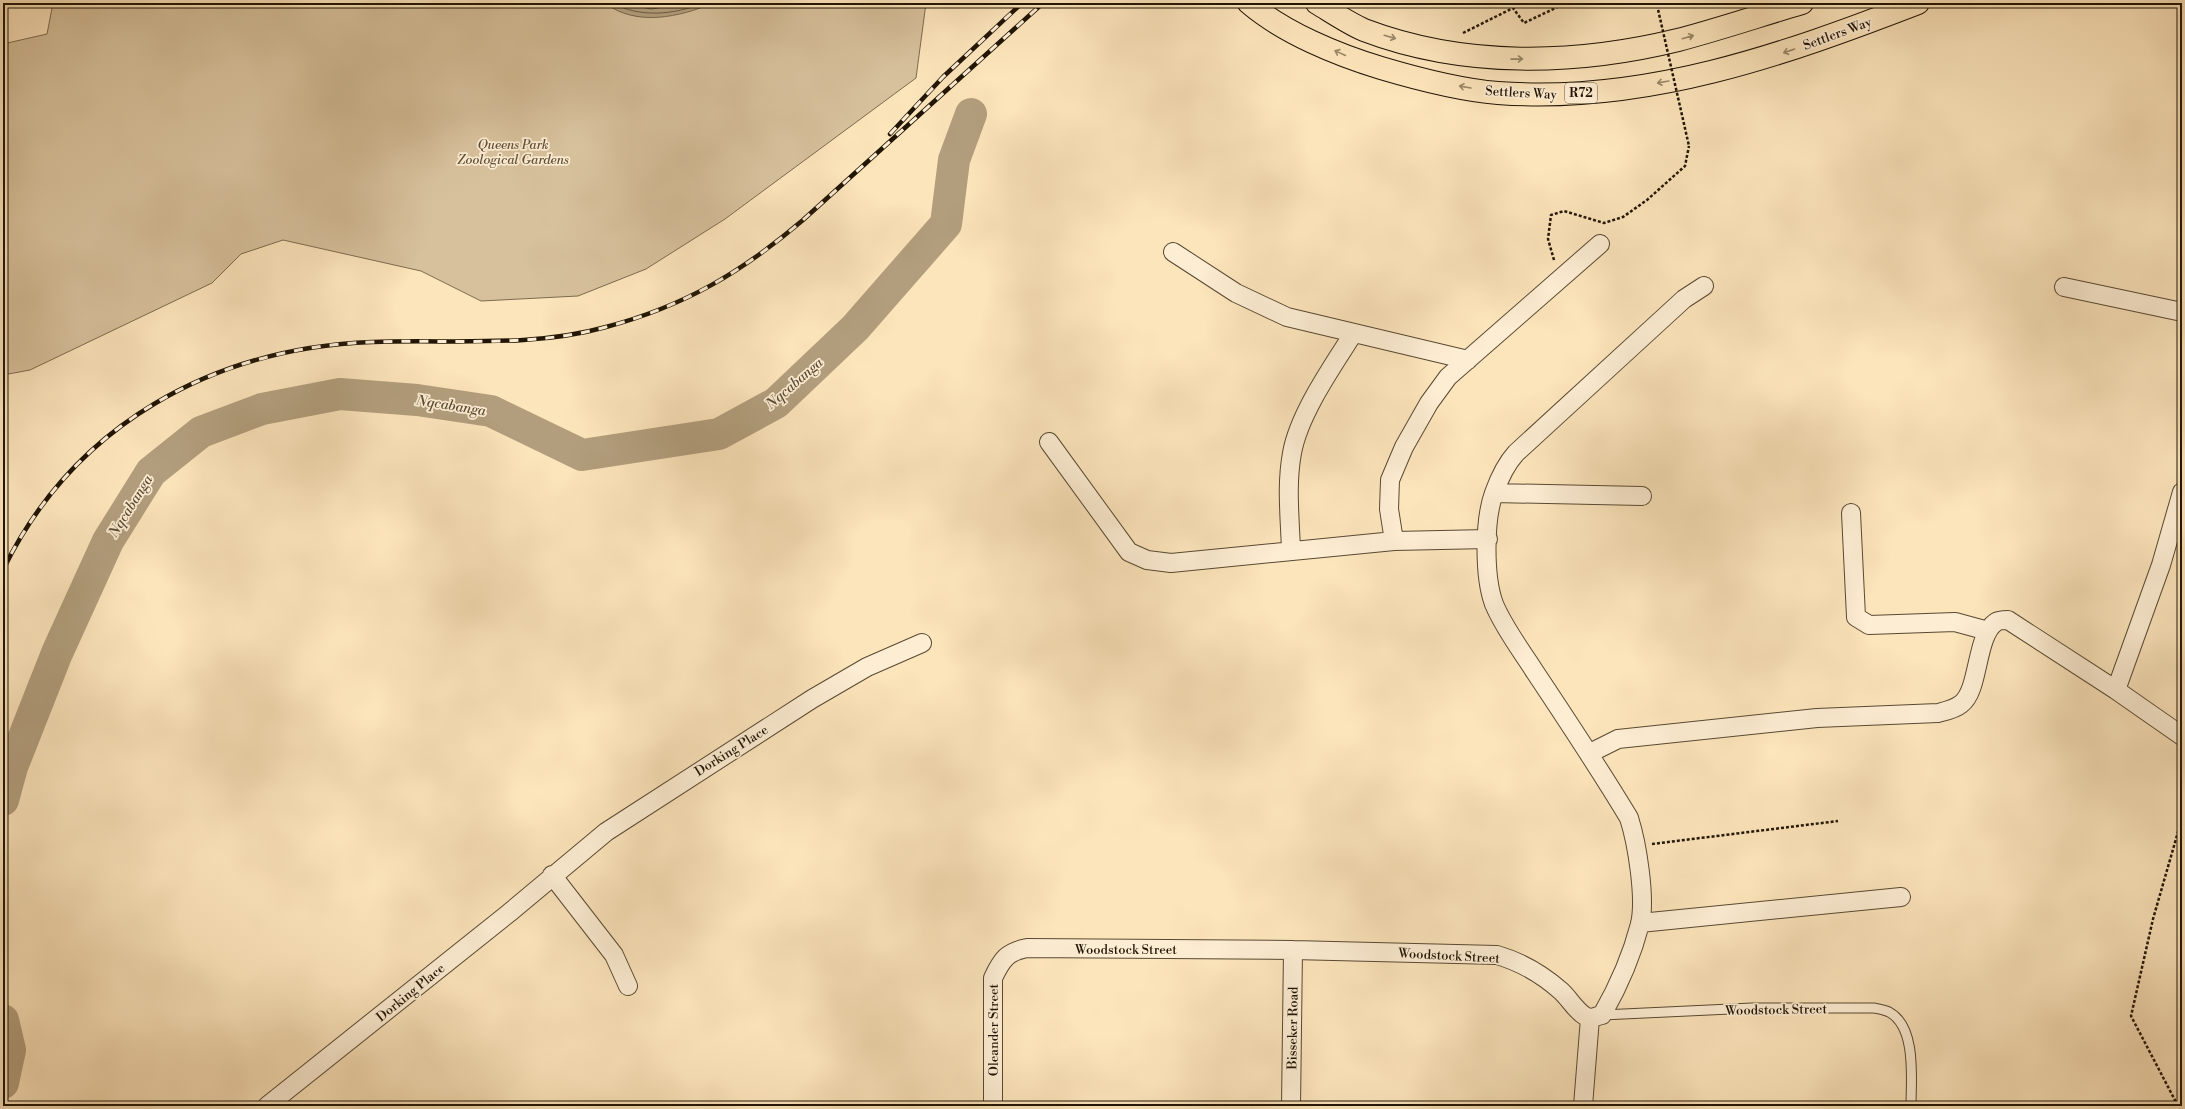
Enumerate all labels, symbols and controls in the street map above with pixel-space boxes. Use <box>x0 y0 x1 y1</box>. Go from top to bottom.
street label: Settlers Way <box>1801 14 1874 54</box>
one-way arrow <box>1681 33 1694 40</box>
one-way arrow <box>1383 34 1396 41</box>
one-way arrow <box>1784 47 1796 55</box>
one-way arrow <box>1334 49 1346 56</box>
one-way arrow <box>1510 55 1523 63</box>
one-way arrow <box>1657 78 1670 86</box>
one-way arrow <box>1458 83 1471 91</box>
street label: Settlers Way <box>1485 83 1558 103</box>
road number: R72 <box>1565 83 1597 103</box>
park label: Queens Park Zoological Gardens <box>457 137 569 168</box>
water label: Nqcabanga <box>762 354 827 414</box>
water label: Nqcabanga <box>414 391 487 420</box>
water label: Nqcabanga <box>104 472 157 542</box>
street label: Dorking Place <box>692 722 772 780</box>
street label: Woodstock Street <box>1074 942 1177 958</box>
street label: Woodstock Street <box>1397 945 1501 967</box>
street label: Dorking Place <box>373 960 448 1025</box>
street label: Oleander Street <box>986 983 1002 1076</box>
street label: Bisseker Road <box>1284 986 1302 1071</box>
street label: Woodstock Street <box>1724 1001 1827 1019</box>

